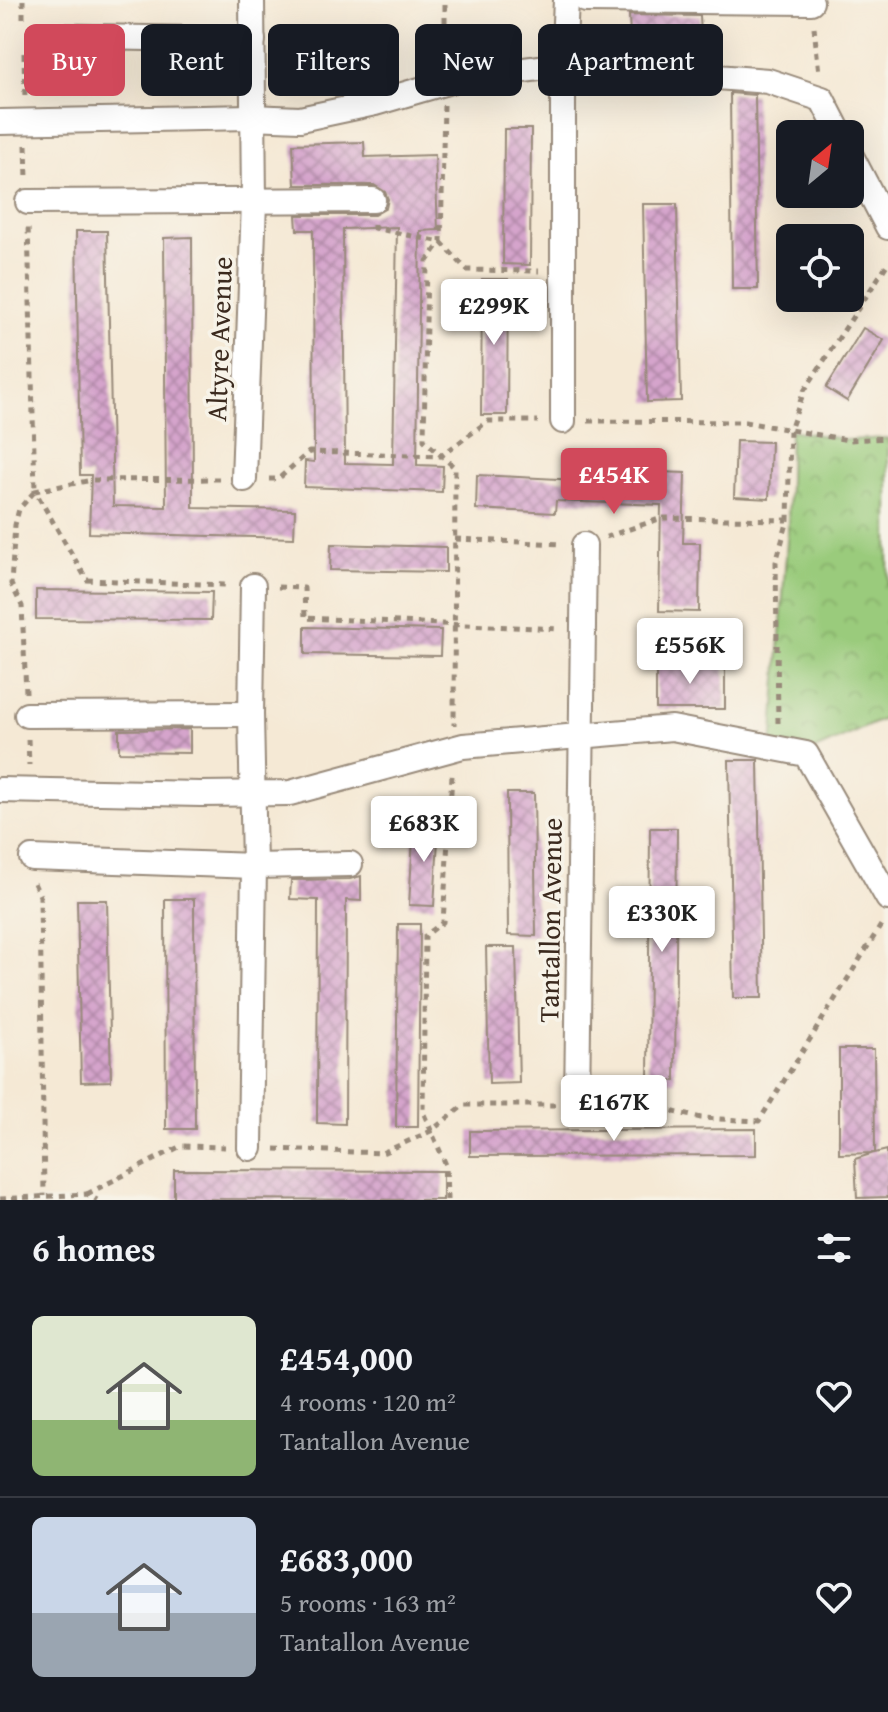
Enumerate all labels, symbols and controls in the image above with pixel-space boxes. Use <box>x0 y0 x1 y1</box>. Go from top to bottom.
chip: Buy <box>24 24 125 96</box>
chip: Rent <box>141 24 252 96</box>
chip: Filters <box>268 24 399 96</box>
chip: New <box>415 24 522 96</box>
chip: Apartment <box>538 24 723 96</box>
north arrow <box>776 120 864 208</box>
map controls <box>776 120 864 312</box>
button: locate <box>776 224 864 312</box>
street label: Altyre Avenue <box>195 256 242 422</box>
pin: £299K <box>438 279 550 347</box>
text: £299K <box>459 285 529 324</box>
pin: £454K <box>558 448 670 516</box>
text: £454K <box>579 454 649 493</box>
pin: £556K <box>634 618 746 686</box>
text: £556K <box>655 624 725 663</box>
pin: £683K <box>368 796 480 864</box>
text: £683K <box>389 802 459 841</box>
street label: Tantallon Avenue <box>527 817 572 1023</box>
pin: £330K <box>606 886 718 954</box>
text: £330K <box>627 892 697 931</box>
pin: £167K <box>558 1075 670 1143</box>
text: £167K <box>579 1081 649 1120</box>
text: 6 homes <box>32 1224 156 1273</box>
icon: filters <box>812 1226 856 1270</box>
text: £454,000 <box>280 1333 413 1382</box>
icon: home <box>96 1348 192 1444</box>
icon: heart <box>812 1374 856 1418</box>
text: 4 rooms · 120 m² <box>280 1382 456 1421</box>
text: Tantallon Avenue <box>280 1421 470 1460</box>
text: £683,000 <box>280 1534 413 1583</box>
icon: home <box>96 1549 192 1645</box>
icon: heart <box>812 1575 856 1619</box>
text: 5 rooms · 163 m² <box>280 1583 456 1622</box>
text: Tantallon Avenue <box>280 1622 470 1661</box>

